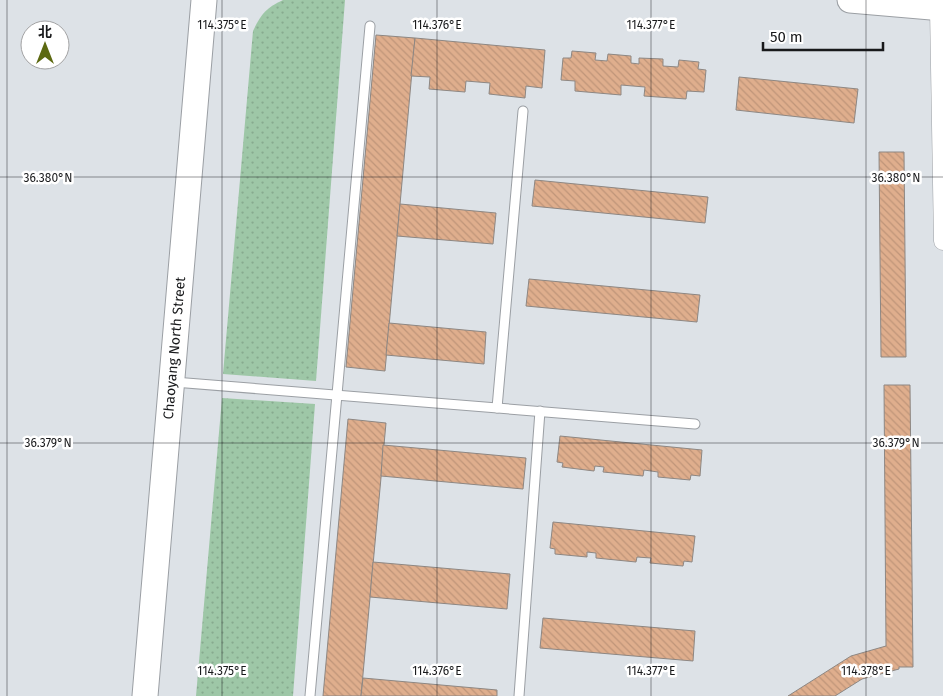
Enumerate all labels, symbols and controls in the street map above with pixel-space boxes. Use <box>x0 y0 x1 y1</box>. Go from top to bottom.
text: 114.375°E <box>197 18 247 32</box>
text: 114.376°E <box>412 18 462 32</box>
text: 114.377°E <box>627 18 676 32</box>
north arrow <box>20 20 70 70</box>
scale bar <box>763 20 883 52</box>
text: 北 <box>38 24 52 41</box>
text: 50 m <box>770 28 803 46</box>
text: 36.380°N <box>23 171 73 185</box>
text: 36.380°N <box>871 171 921 185</box>
street label: Chaoyang North Street <box>160 275 189 420</box>
text: 36.379°N <box>24 436 72 450</box>
text: 36.379°N <box>872 436 920 450</box>
text: 114.375°E <box>197 664 247 678</box>
text: 114.376°E <box>412 664 462 678</box>
text: 114.377°E <box>627 664 676 678</box>
text: 114.378°E <box>841 664 891 678</box>

